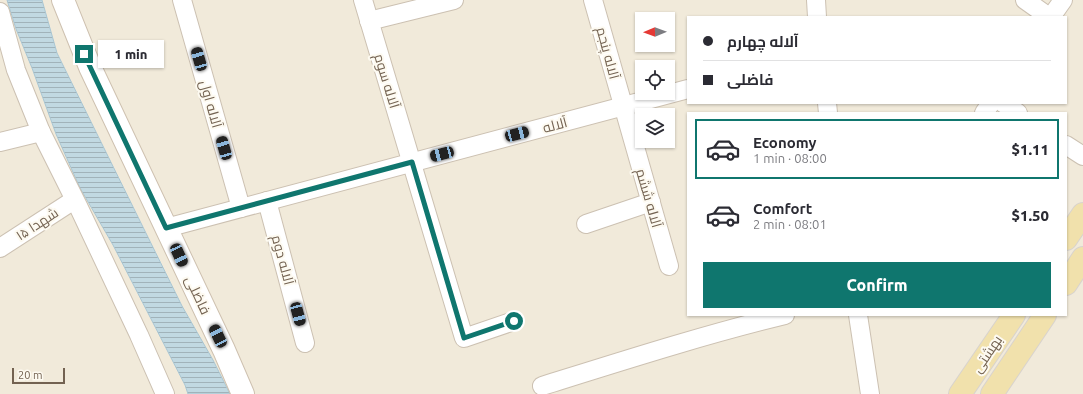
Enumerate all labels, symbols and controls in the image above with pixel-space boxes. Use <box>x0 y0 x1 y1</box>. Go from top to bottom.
north arrow <box>635 12 675 52</box>
map controls <box>635 12 675 148</box>
street label: آلاله پنجم <box>591 25 623 82</box>
text: آلاله چهارم <box>727 33 799 50</box>
callout: 1 min <box>98 40 164 68</box>
route end <box>75 45 93 63</box>
car <box>190 46 208 72</box>
text: 1 min <box>114 47 148 61</box>
street label: آلاله سوم <box>369 52 403 111</box>
button: locate <box>635 60 675 100</box>
text: فاضلی <box>727 71 774 88</box>
street label: آلاله اول <box>196 78 225 130</box>
button: layers <box>635 108 675 148</box>
street label: آلاله <box>541 114 569 136</box>
car <box>504 125 530 143</box>
icon: car <box>705 131 741 167</box>
text: Economy <box>753 134 817 151</box>
car <box>215 135 233 161</box>
text: $1.11 <box>1011 141 1049 158</box>
car <box>429 145 455 163</box>
text: 1 min · 08:00 <box>753 151 827 165</box>
street label: آلاله ششم <box>631 167 665 230</box>
icon: car <box>705 197 741 233</box>
text: Comfort <box>753 200 812 217</box>
street label: شهدا ۱۵ <box>13 204 61 244</box>
text: $1.50 <box>1011 207 1049 224</box>
text: 2 min · 08:01 <box>753 217 827 231</box>
street label: آلاله دوم <box>267 233 297 287</box>
car <box>168 242 190 268</box>
button: Confirm <box>703 262 1051 308</box>
street label: فاضلی <box>182 273 214 317</box>
car <box>289 301 307 327</box>
route start <box>505 312 523 330</box>
car <box>207 323 229 349</box>
street label: بهشتی <box>969 332 1005 376</box>
scale bar <box>12 366 65 385</box>
text: 20 m <box>18 369 42 381</box>

